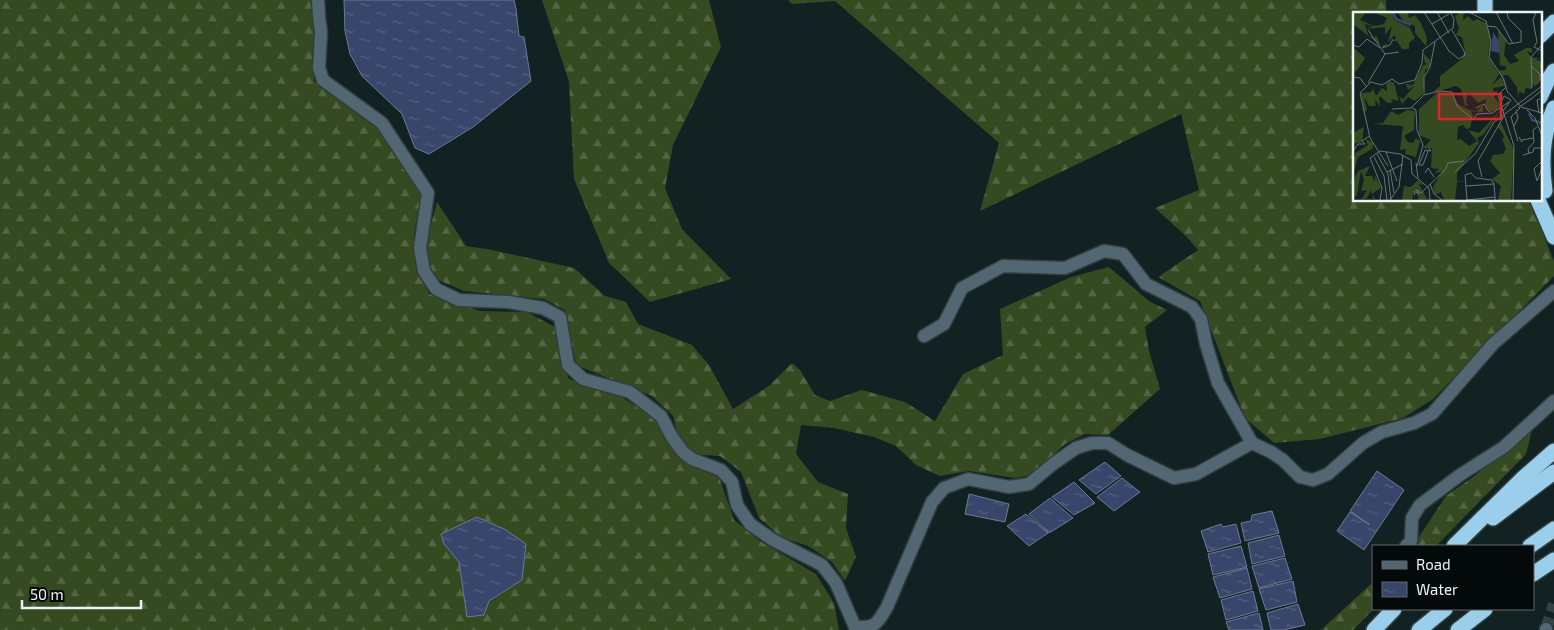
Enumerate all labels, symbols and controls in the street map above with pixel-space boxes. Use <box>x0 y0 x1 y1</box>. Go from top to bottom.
inset map <box>1353 12 1542 201</box>
legend <box>1372 545 1534 610</box>
text: Road <box>1416 555 1451 573</box>
scale bar <box>22 578 141 610</box>
text: Water <box>1416 580 1458 598</box>
text: 50 m <box>30 585 64 603</box>

